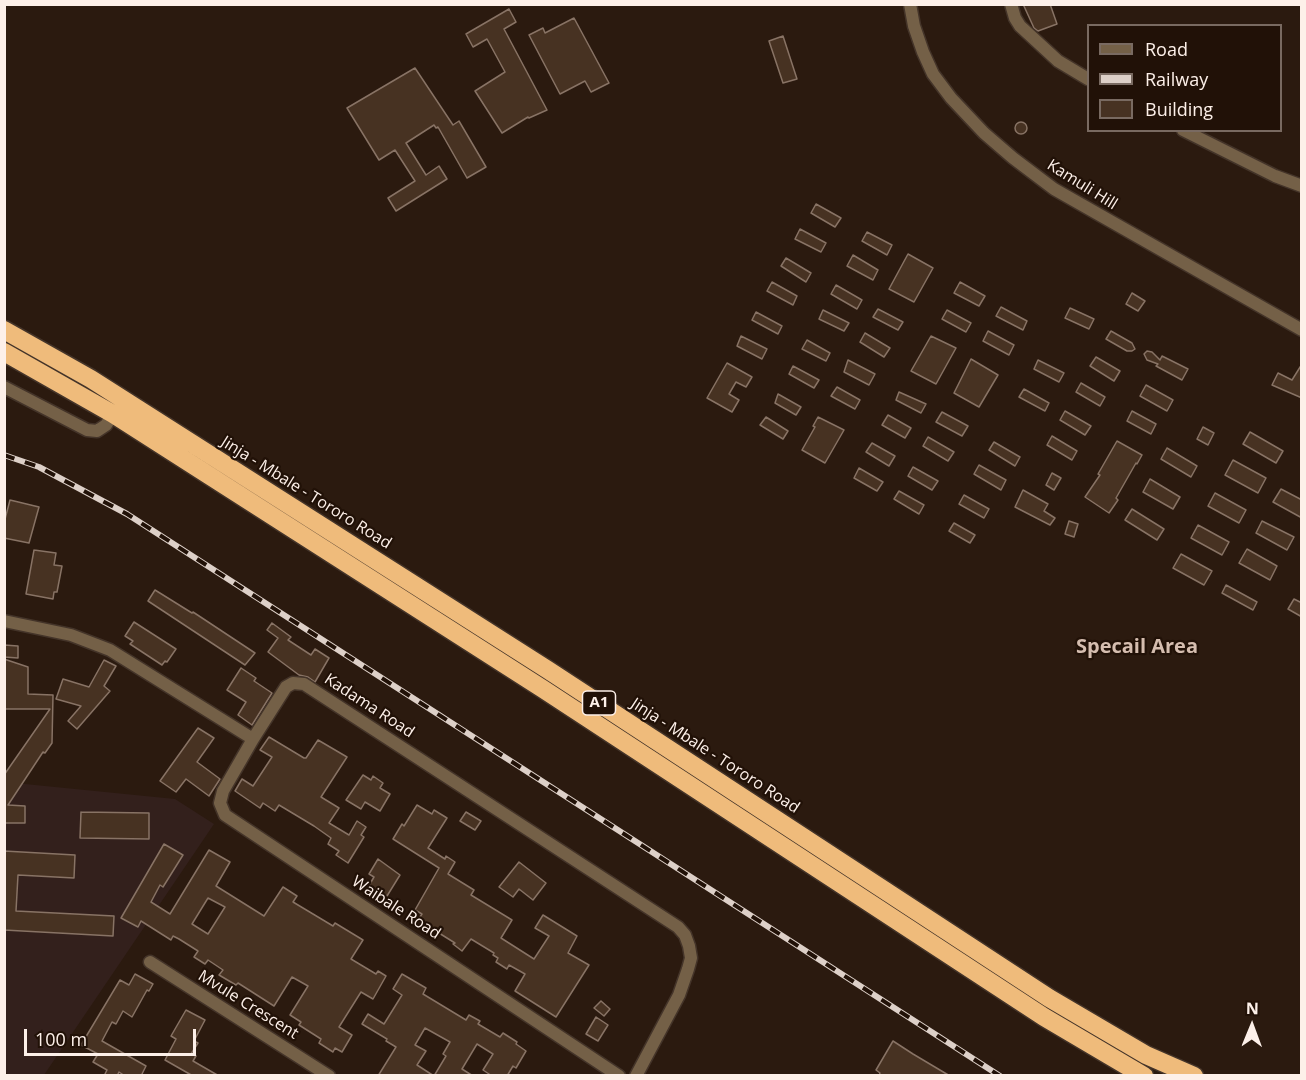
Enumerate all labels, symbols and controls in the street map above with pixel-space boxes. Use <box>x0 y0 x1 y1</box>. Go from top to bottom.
legend <box>1087 24 1282 132</box>
text: Road <box>1145 37 1188 61</box>
text: Railway <box>1145 67 1208 91</box>
text: Building <box>1145 97 1213 121</box>
street label: Kamuli Hill <box>1043 156 1121 214</box>
street label: Jinja - Mbale - Tororo Road <box>217 433 395 553</box>
district label: Specail Area <box>1076 635 1198 659</box>
street label: Kadama Road <box>320 670 418 742</box>
road number: A1 <box>582 691 616 715</box>
street label: Jinja - Mbale - Tororo Road <box>627 694 803 818</box>
street label: Waibale Road <box>348 872 444 944</box>
street label: Mvule Crescent <box>194 966 302 1044</box>
north arrow <box>1222 996 1282 1056</box>
text: N <box>1246 997 1259 1019</box>
scale bar <box>27 1017 200 1055</box>
text: 100 m <box>35 1027 87 1051</box>

